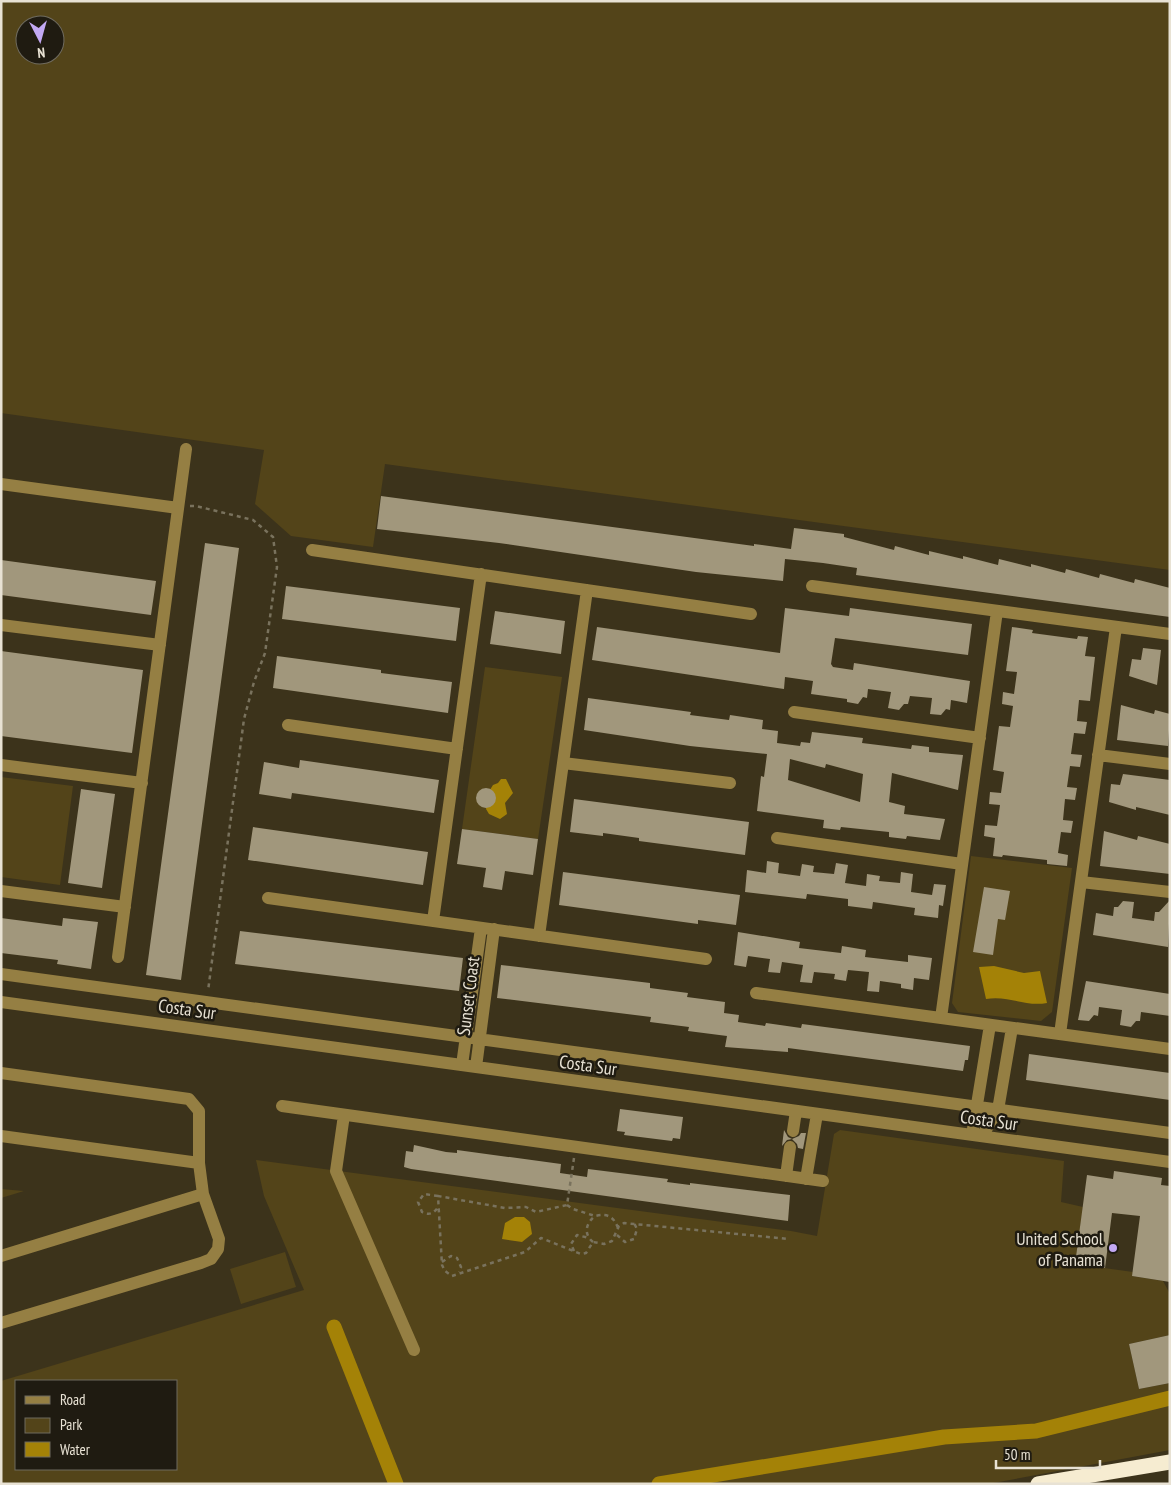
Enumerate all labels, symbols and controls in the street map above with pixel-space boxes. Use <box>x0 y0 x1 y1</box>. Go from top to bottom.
north arrow <box>15 15 65 65</box>
text: N <box>37 44 46 62</box>
street label: Sunset Coast <box>452 955 484 1037</box>
street label: Costa Sur <box>157 994 217 1024</box>
street label: Costa Sur <box>558 1050 618 1080</box>
street label: Costa Sur <box>959 1105 1019 1135</box>
place label: United School of Panama <box>1016 1227 1104 1271</box>
marker: United School of Panama <box>1107 1242 1119 1254</box>
legend <box>15 1380 178 1470</box>
text: Road <box>60 1390 86 1409</box>
text: Park <box>60 1415 82 1434</box>
scale bar <box>996 1438 1100 1470</box>
text: Water <box>60 1440 91 1459</box>
text: 50 m <box>1004 1445 1030 1464</box>

